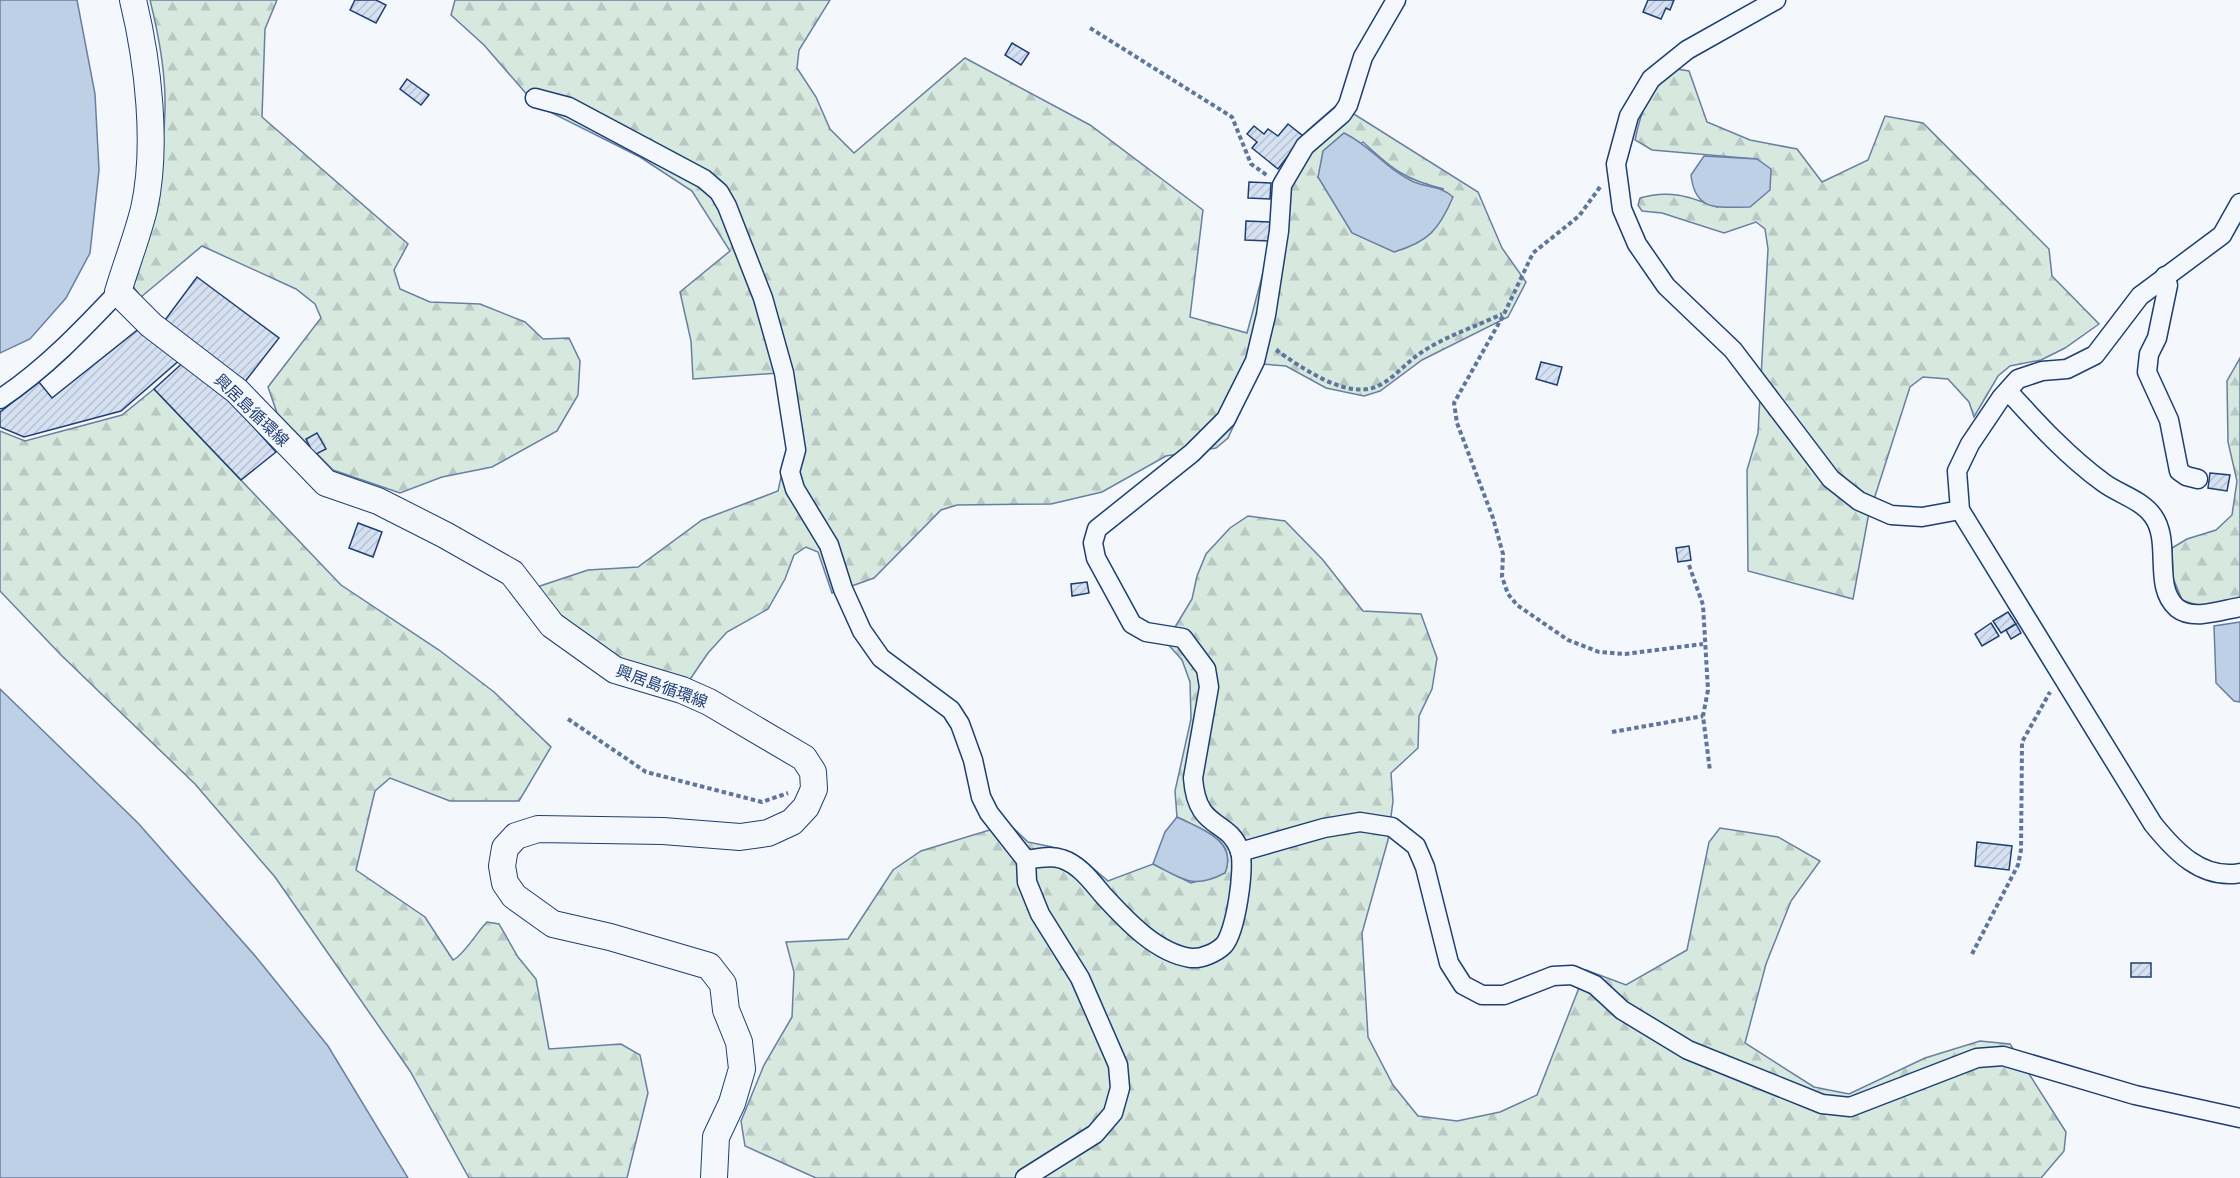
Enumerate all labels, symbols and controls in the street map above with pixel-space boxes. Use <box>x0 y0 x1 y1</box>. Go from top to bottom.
street label: 興居島循環線 <box>210 370 293 451</box>
street label: 興居島循環線 <box>613 661 710 713</box>

